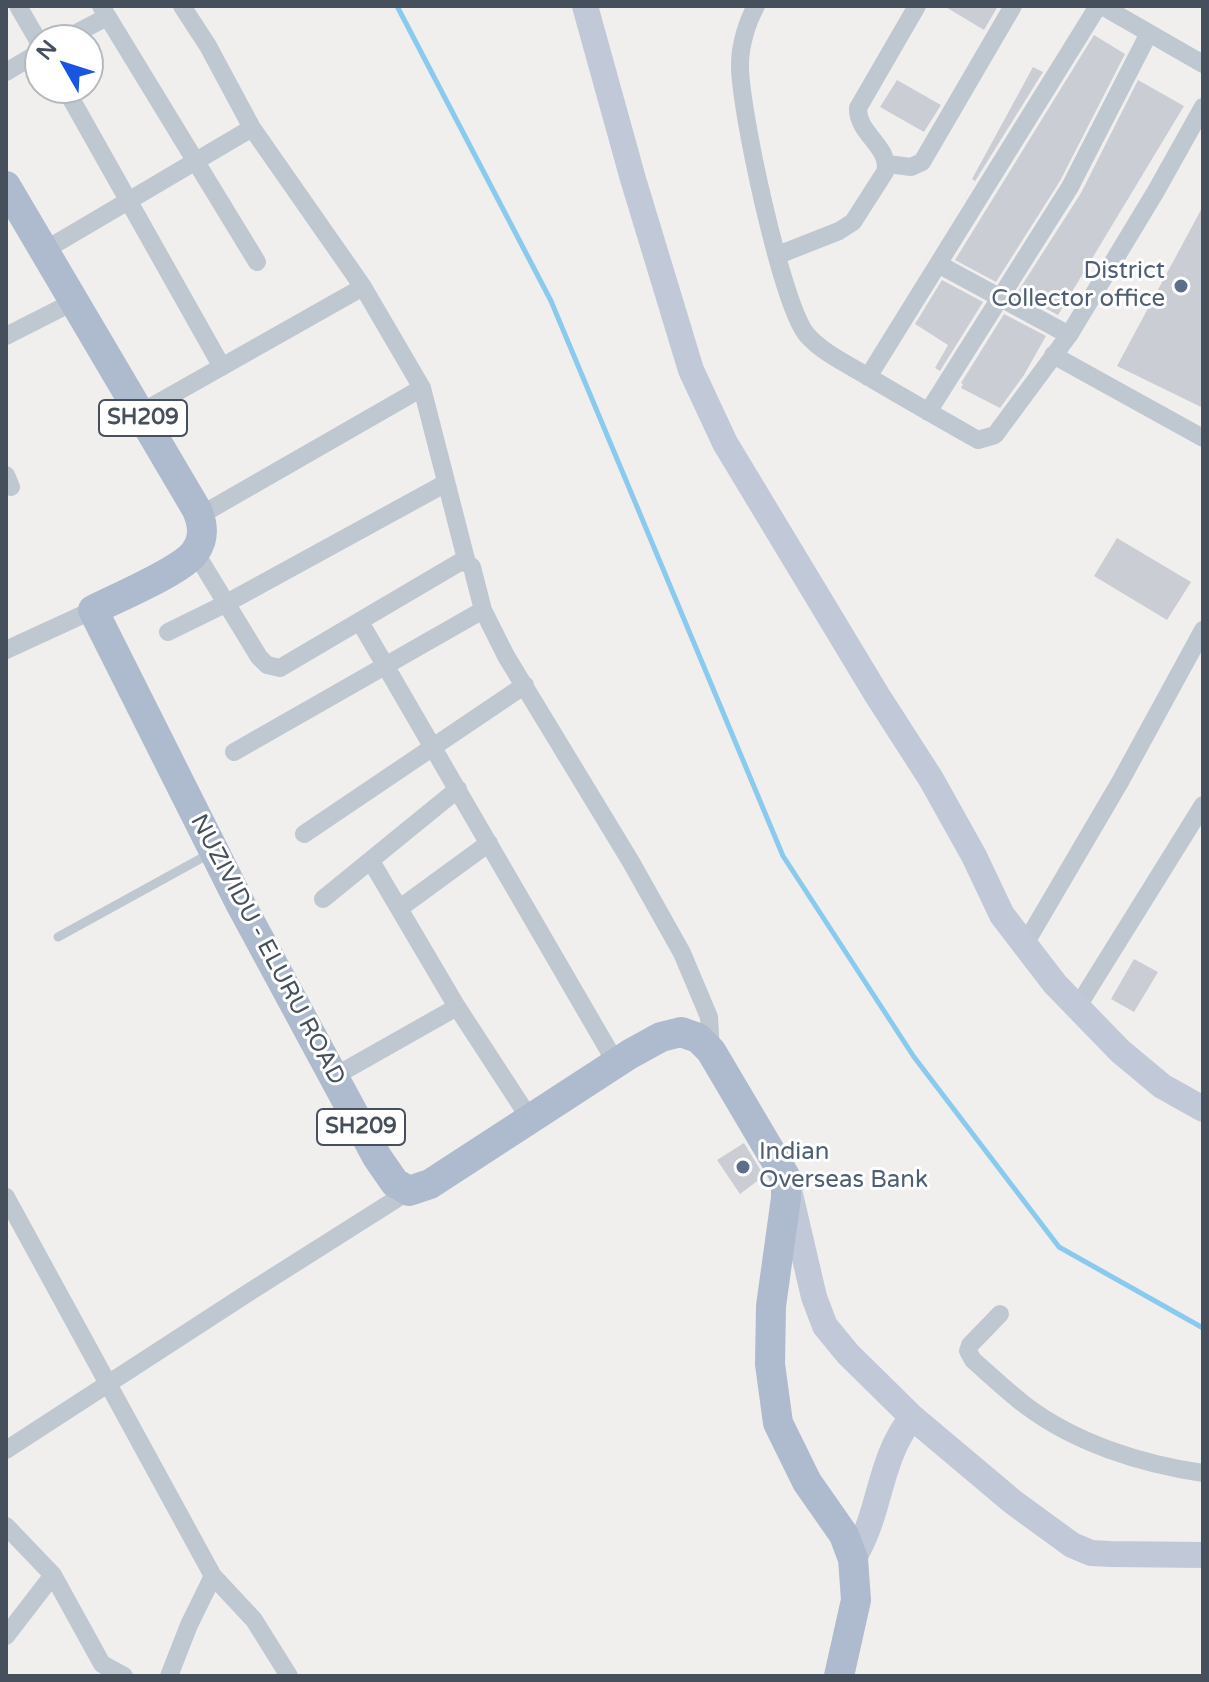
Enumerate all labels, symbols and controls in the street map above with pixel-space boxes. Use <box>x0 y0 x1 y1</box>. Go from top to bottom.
north arrow <box>24 24 104 104</box>
text: N <box>31 35 63 65</box>
place label: District Collector office <box>991 258 1165 314</box>
marker: District Collector office <box>1172 277 1190 295</box>
road number: SH209 <box>99 400 187 436</box>
street label: NUZIVIDU - ELURU ROAD <box>183 810 351 1090</box>
road number: SH209 <box>317 1109 405 1145</box>
place label: Indian Overseas Bank <box>759 1139 928 1195</box>
marker: Indian Overseas Bank <box>734 1158 752 1176</box>

